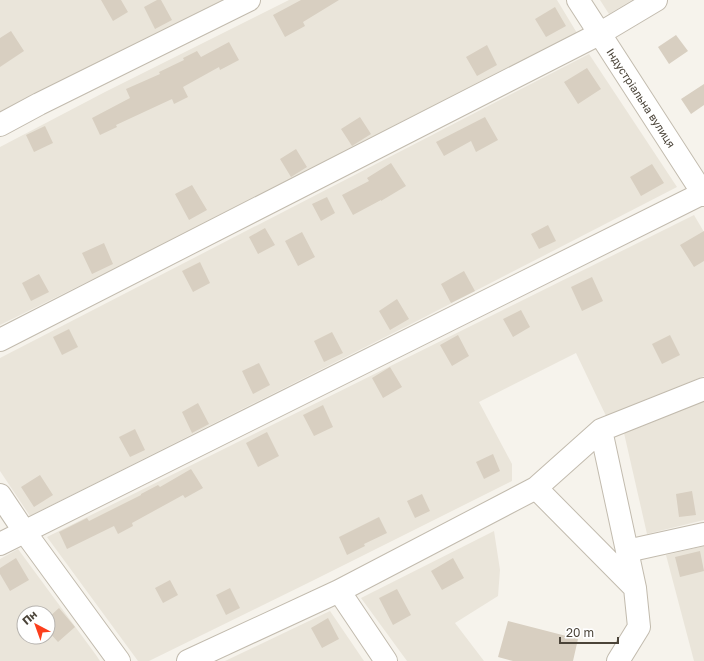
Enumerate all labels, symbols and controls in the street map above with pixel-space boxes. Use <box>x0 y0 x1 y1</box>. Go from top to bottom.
street label: Індустріальна вулиця <box>604 45 678 150</box>
north arrow <box>16 605 56 645</box>
text: Пн <box>19 607 39 627</box>
scale bar <box>560 619 618 645</box>
text: 20 m <box>566 625 594 640</box>

